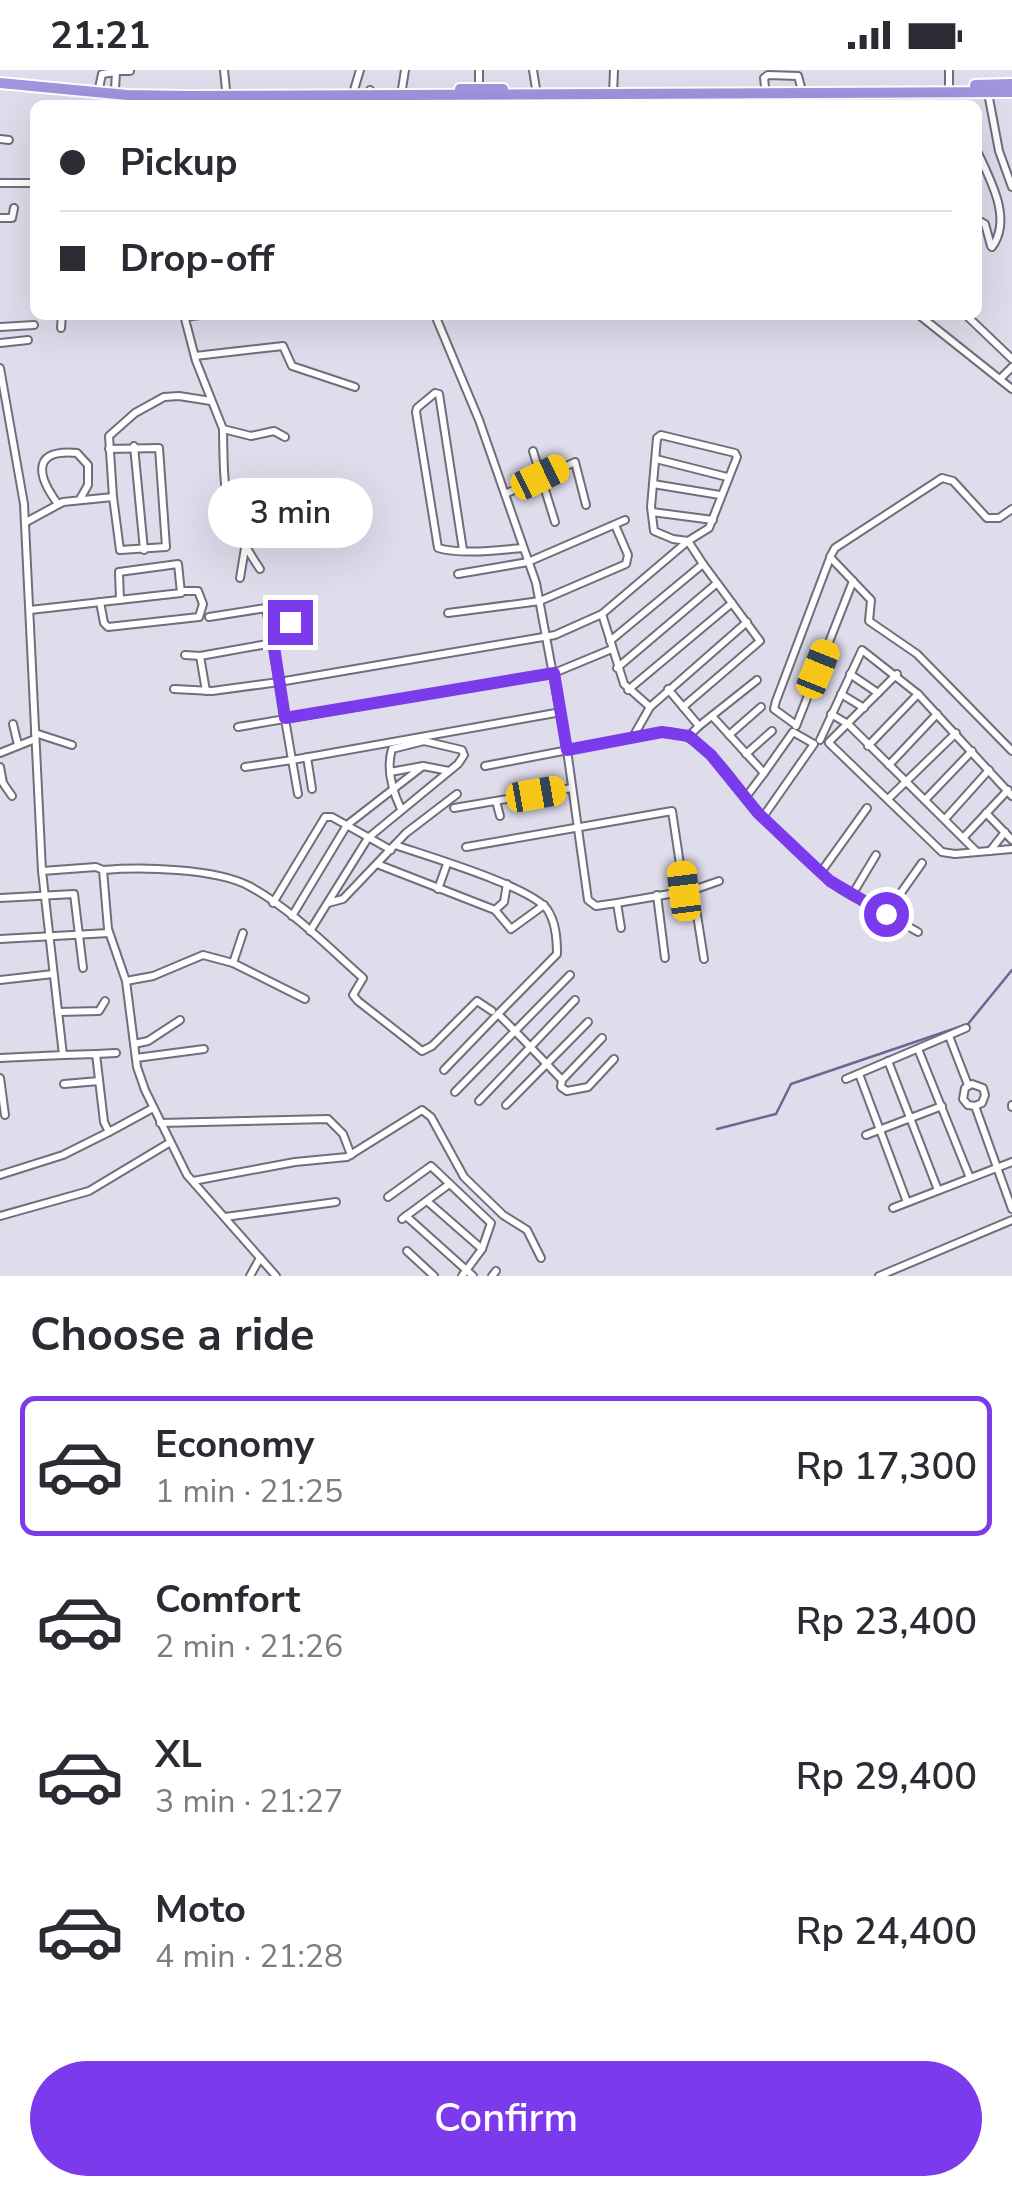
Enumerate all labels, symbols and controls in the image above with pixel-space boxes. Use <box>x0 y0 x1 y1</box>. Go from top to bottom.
text: 21:21 <box>50 10 151 61</box>
text: Pickup <box>120 137 238 188</box>
text: Drop-off <box>120 233 274 284</box>
car <box>506 450 574 504</box>
callout: 3 min <box>208 477 372 547</box>
text: 3 min <box>250 491 331 534</box>
route end <box>268 600 313 645</box>
car <box>793 636 843 702</box>
car <box>504 774 568 814</box>
car <box>665 859 703 923</box>
route start <box>864 892 909 937</box>
text: Choose a ride <box>30 1305 315 1366</box>
text: Economy <box>155 1419 314 1470</box>
icon: car <box>35 1421 125 1511</box>
text: Rp 17,300 <box>796 1441 977 1492</box>
text: 1 min · 21:25 <box>155 1470 343 1513</box>
text: Comfort <box>155 1574 300 1625</box>
icon: car <box>35 1576 125 1666</box>
text: Rp 23,400 <box>796 1596 977 1647</box>
text: 2 min · 21:26 <box>155 1625 343 1668</box>
text: XL <box>155 1729 202 1780</box>
icon: car <box>35 1731 125 1821</box>
text: Rp 29,400 <box>796 1751 977 1802</box>
text: 3 min · 21:27 <box>155 1780 343 1823</box>
text: Moto <box>155 1884 246 1935</box>
icon: car <box>35 1886 125 1976</box>
text: Rp 24,400 <box>796 1906 977 1957</box>
text: 4 min · 21:28 <box>155 1935 343 1978</box>
button: Confirm <box>30 2061 982 2176</box>

